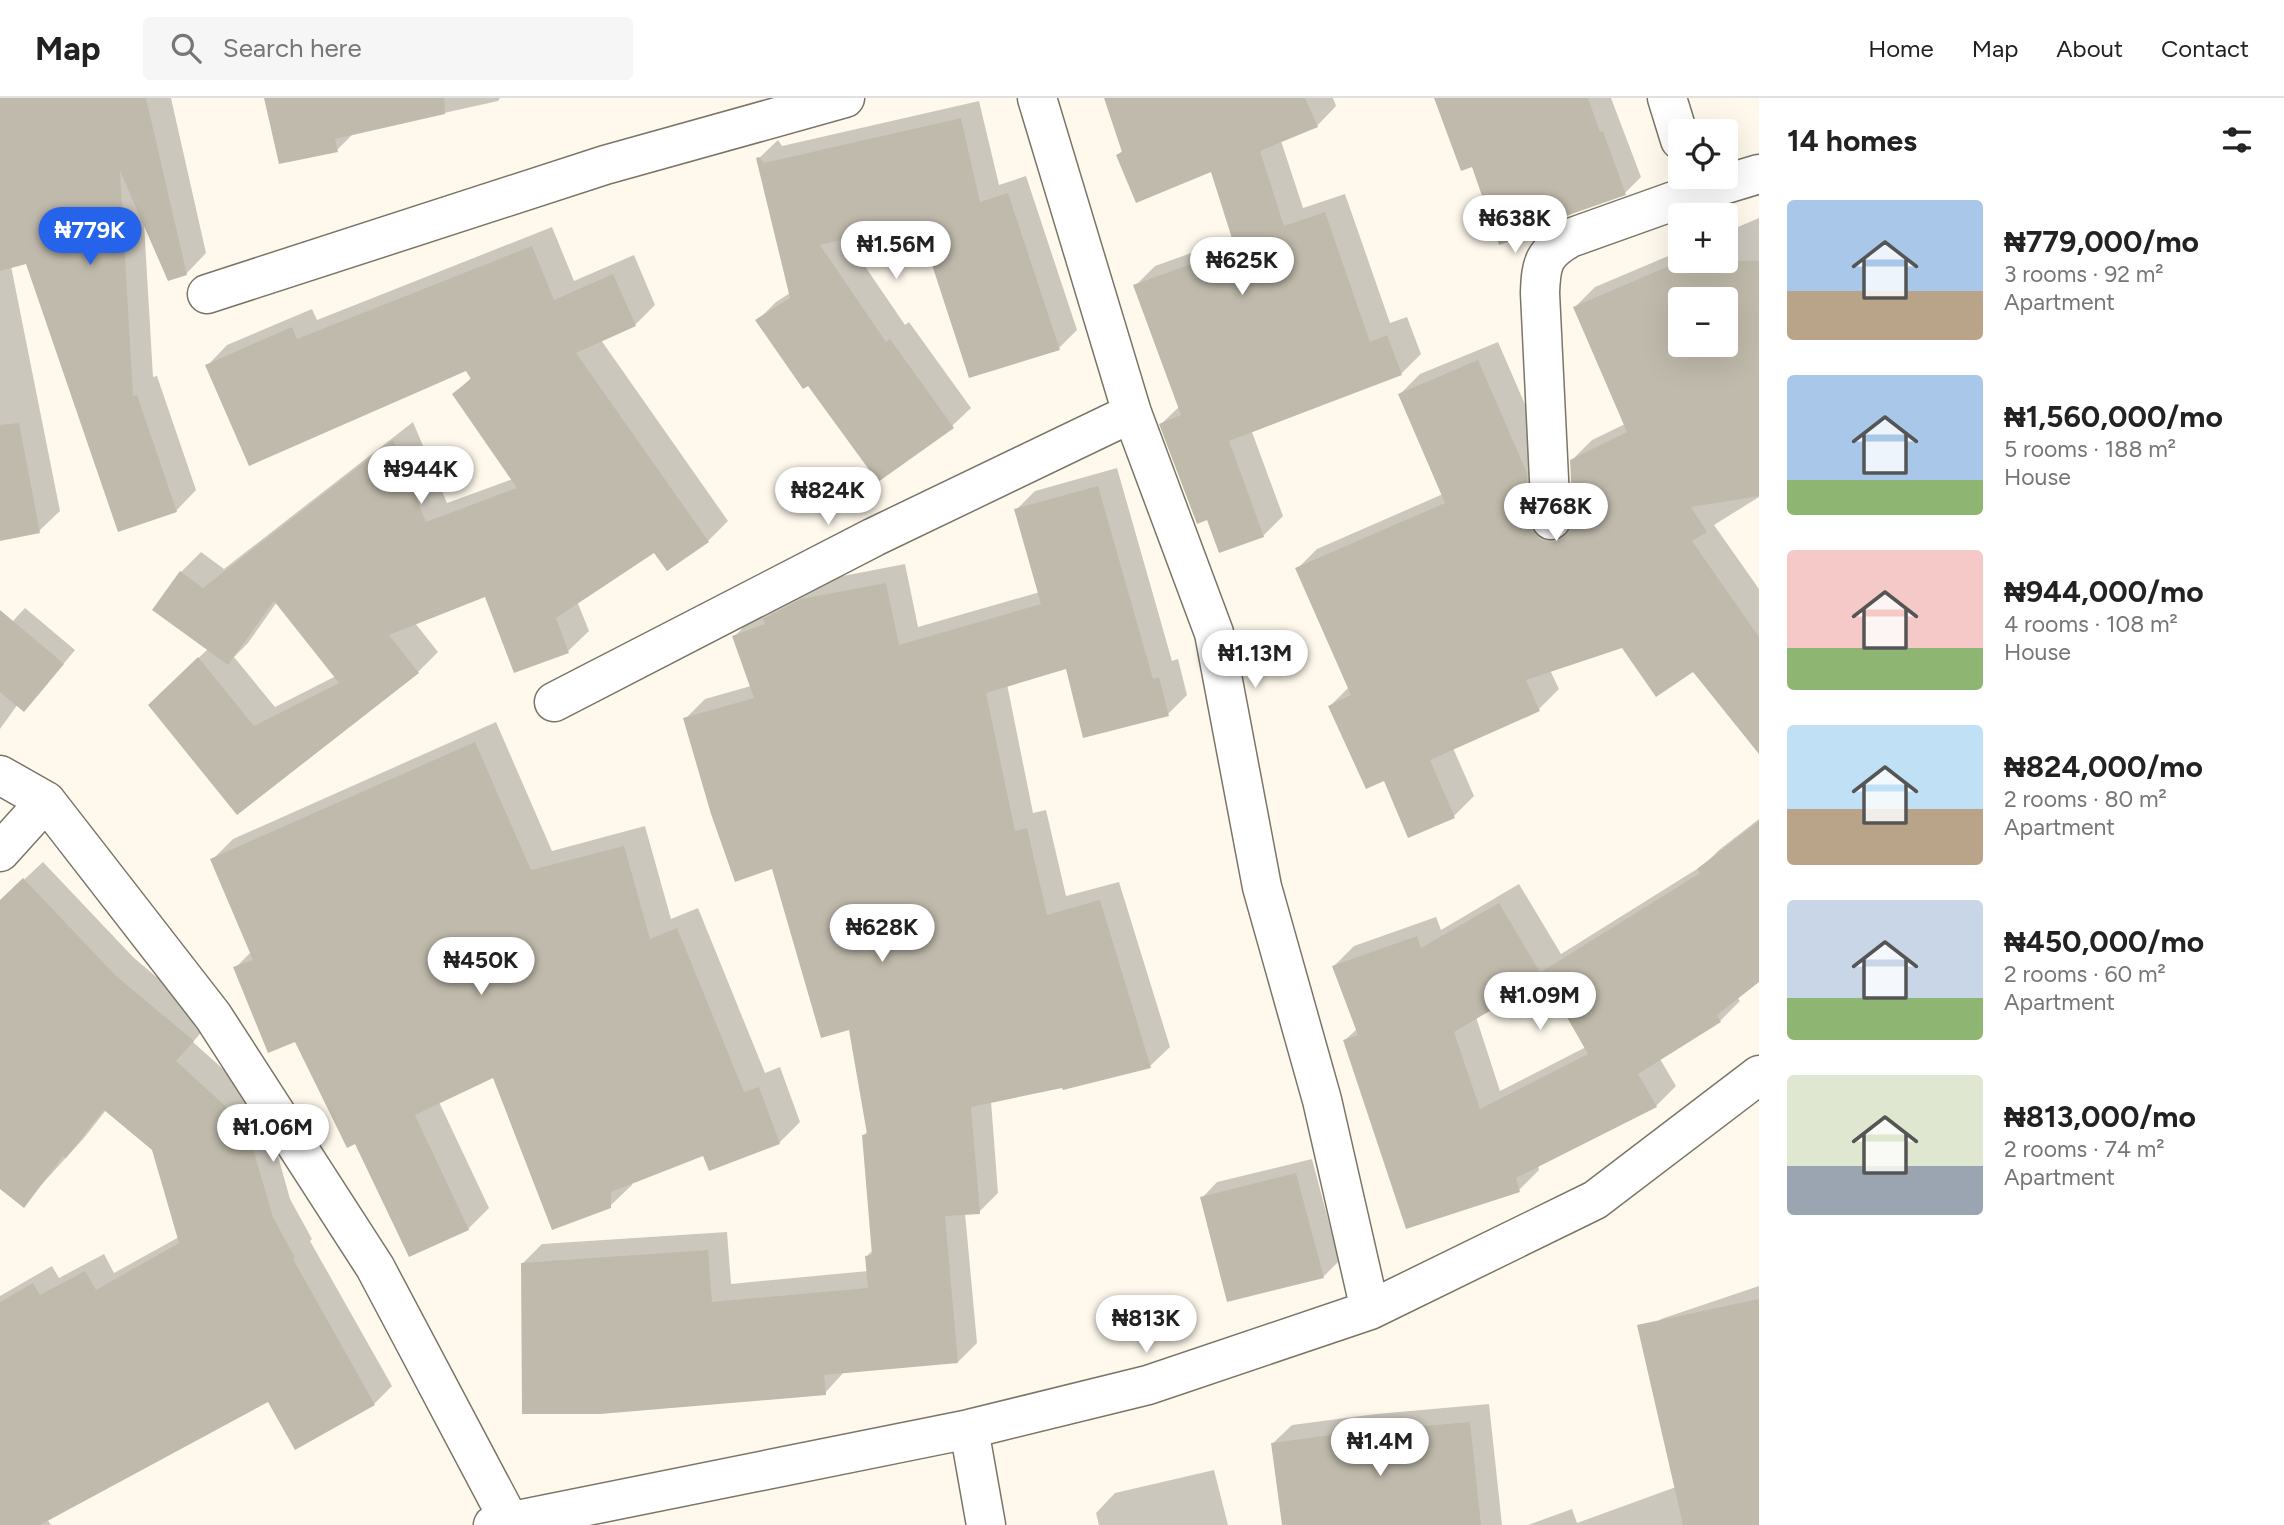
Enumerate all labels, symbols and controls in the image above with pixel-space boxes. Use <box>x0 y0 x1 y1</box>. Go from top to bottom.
search box <box>143 17 633 80</box>
text: Map <box>35 29 101 68</box>
icon: search <box>167 29 205 67</box>
text: Search here <box>223 32 362 64</box>
text: Home <box>1868 34 1934 63</box>
text: Map <box>1972 34 2018 63</box>
text: About <box>2056 34 2123 63</box>
text: Contact <box>2161 34 2249 63</box>
map controls <box>1668 119 1738 357</box>
button: locate <box>1668 119 1738 189</box>
icon: filters <box>2218 121 2256 159</box>
text: 14 homes <box>1787 122 1917 159</box>
pin: ₦638K <box>1466 195 1564 255</box>
button: + <box>1668 203 1738 273</box>
text: ₦638K <box>1479 204 1551 232</box>
pin: ₦779K <box>41 208 139 267</box>
text: ₦779K <box>55 216 125 244</box>
pin: ₦1.56M <box>839 222 953 281</box>
text: ₦779,000/mo <box>2004 223 2199 260</box>
icon: home <box>1843 228 1927 312</box>
text: ₦1.56M <box>857 230 935 258</box>
pin: ₦625K <box>1193 238 1291 297</box>
text: ₦625K <box>1206 246 1278 274</box>
text: 3 rooms · 92 m² <box>2004 260 2164 288</box>
button: − <box>1668 287 1738 357</box>
text: Apartment <box>2004 288 2115 316</box>
text: ₦1,560,000/mo <box>2004 398 2223 435</box>
icon: home <box>1843 403 1927 487</box>
text: 5 rooms · 188 m² <box>2004 435 2176 463</box>
pin: ₦944K <box>372 446 470 506</box>
text: ₦944K <box>384 455 458 483</box>
text: House <box>2004 463 2071 491</box>
pin: ₦824K <box>779 468 877 527</box>
text: ₦824K <box>791 476 865 504</box>
pin: ₦768K <box>1507 484 1605 543</box>
text: ₦768K <box>1520 492 1592 520</box>
text: ₦944,000/mo <box>2004 573 2204 610</box>
icon: home <box>1843 578 1927 662</box>
text: 4 rooms · 108 m² <box>2004 610 2178 638</box>
pin: ₦1.13M <box>1198 630 1312 690</box>
text: House <box>2004 638 2071 666</box>
text: ₦1.13M <box>1218 639 1292 667</box>
text: ₦824,000/mo <box>2004 748 2203 785</box>
icon: home <box>1843 753 1927 837</box>
text: 2 rooms · 80 m² <box>2004 785 2167 813</box>
text: Apartment <box>2004 813 2115 841</box>
pin: ₦628K <box>833 904 931 964</box>
text: ₦628K <box>846 913 918 941</box>
text: ₦450,000/mo <box>2004 923 2204 960</box>
icon: home <box>1843 928 1927 1012</box>
pin: ₦450K <box>432 937 530 997</box>
text: ₦450K <box>444 946 518 974</box>
text: 2 rooms · 60 m² <box>2004 960 2166 988</box>
pin: ₦1.09M <box>1483 972 1597 1032</box>
text: ₦1.09M <box>1500 981 1580 1009</box>
text: Apartment <box>2004 988 2115 1016</box>
text: ₦813,000/mo <box>2004 1098 2196 1135</box>
icon: home <box>1843 1103 1927 1187</box>
pin: ₦1.06M <box>216 1104 330 1164</box>
text: ₦1.06M <box>233 1113 313 1141</box>
text: 2 rooms · 74 m² <box>2004 1135 2165 1163</box>
text: Apartment <box>2004 1163 2115 1191</box>
pin: ₦813K <box>1097 1296 1195 1355</box>
text: ₦813K <box>1112 1304 1180 1332</box>
pin: ₦1.4M <box>1331 1418 1429 1478</box>
text: ₦1.4M <box>1347 1427 1413 1455</box>

